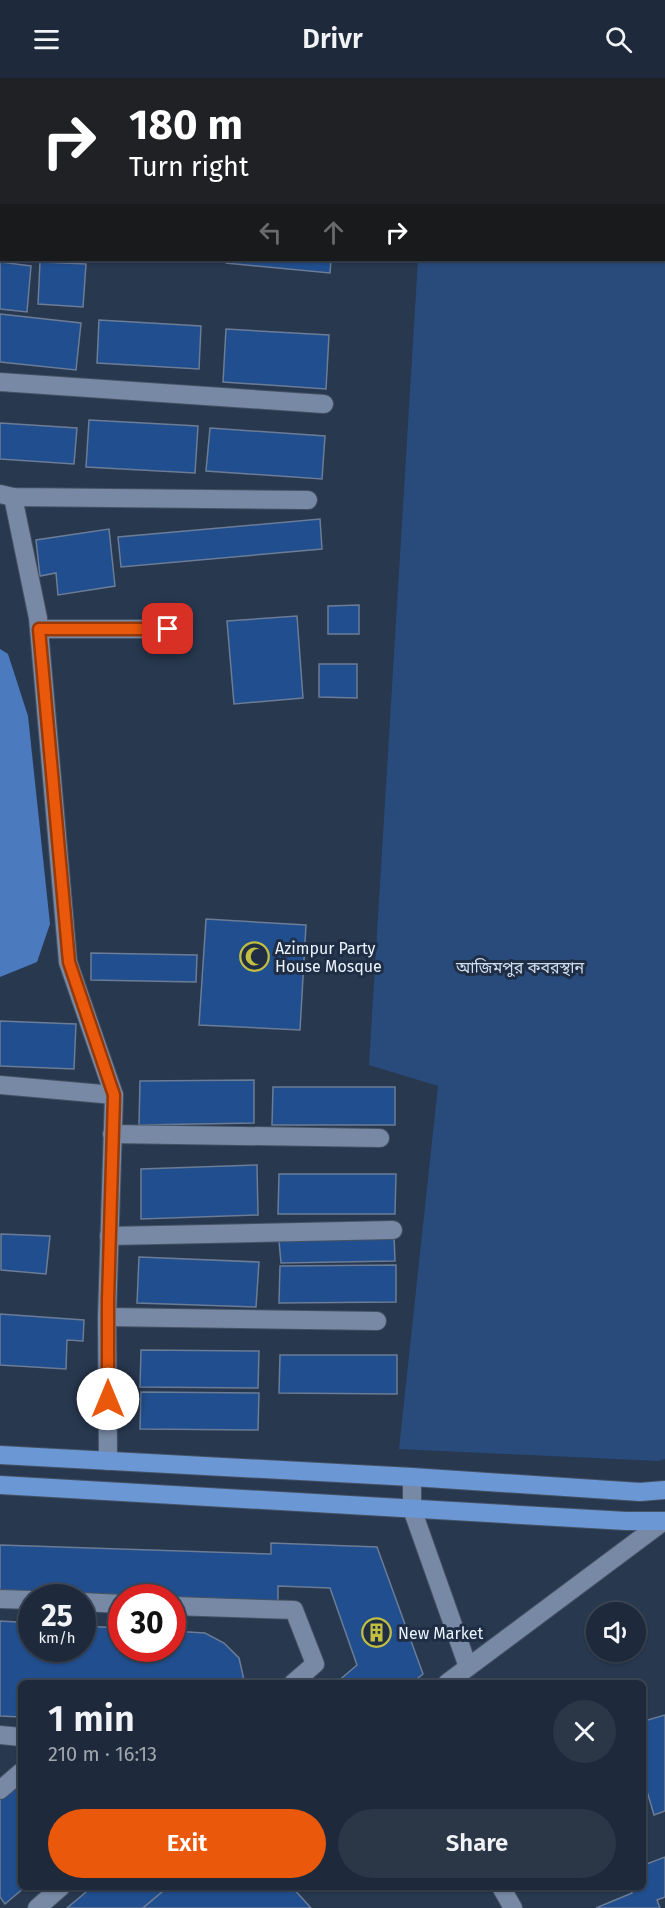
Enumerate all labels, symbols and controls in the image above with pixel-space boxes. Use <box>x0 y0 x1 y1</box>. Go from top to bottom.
icon: menu <box>30 23 63 56</box>
text: Drivr <box>302 23 363 55</box>
icon: search <box>602 23 635 56</box>
text: 180 m <box>129 100 243 150</box>
icon: right <box>30 102 108 180</box>
text: Turn right <box>129 151 249 183</box>
icon: left <box>254 216 287 249</box>
icon: ahead <box>317 216 350 249</box>
icon: right <box>380 216 413 249</box>
pin <box>142 603 193 654</box>
icon: arrive <box>151 612 184 645</box>
place label: Azimpur Party House Mosque <box>275 939 382 976</box>
mosque icon: Azimpur Party House Mosque <box>238 941 270 973</box>
park label: আজিমপুর কবরস্থান <box>455 958 584 977</box>
position arrow <box>76 1367 140 1431</box>
speed limit sign: 30 <box>108 1584 186 1662</box>
text: 25 <box>41 1598 73 1634</box>
map controls <box>586 1602 646 1662</box>
button: sound <box>586 1602 646 1662</box>
building icon: New Market <box>361 1617 393 1649</box>
place label: New Market <box>398 1624 483 1643</box>
text: km/h <box>38 1629 76 1647</box>
text: 1 min <box>48 1697 135 1741</box>
button: close <box>553 1700 616 1763</box>
text: 210 m · 16:13 <box>48 1742 157 1766</box>
button: Exit <box>48 1809 326 1878</box>
button: Share <box>338 1809 616 1878</box>

